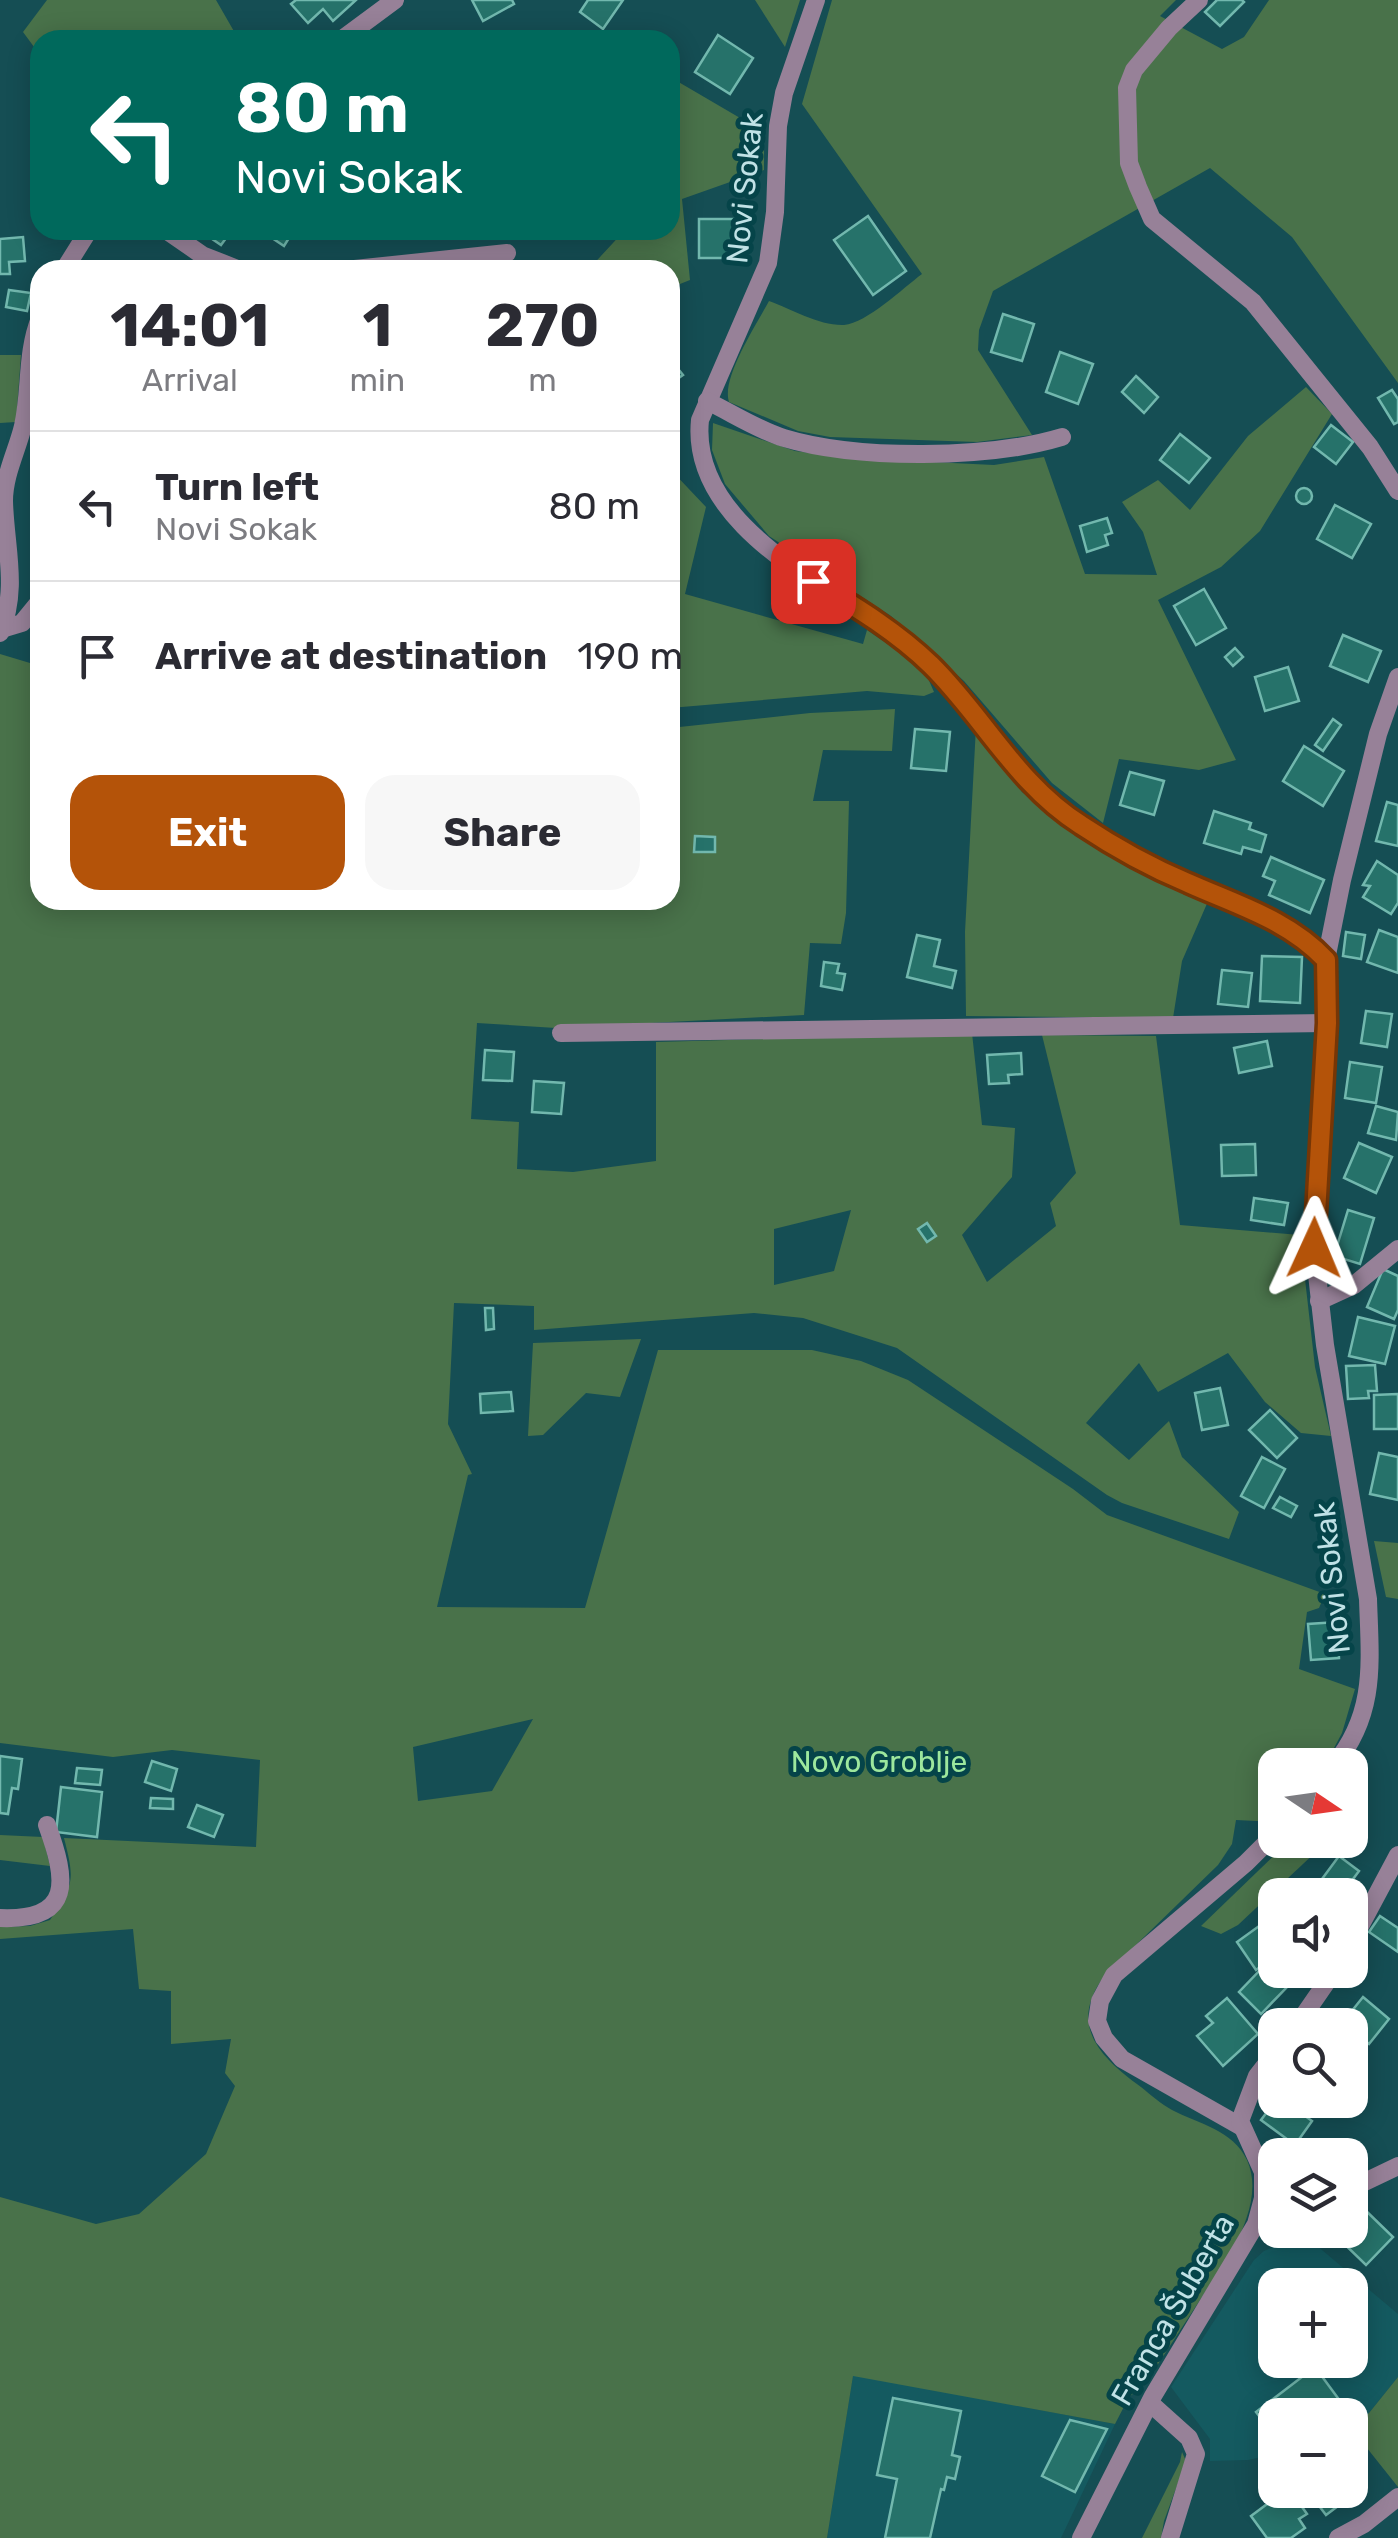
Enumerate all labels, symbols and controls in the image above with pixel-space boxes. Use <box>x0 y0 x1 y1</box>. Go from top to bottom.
text: 80 m <box>235 67 409 150</box>
icon: left <box>70 70 200 200</box>
street label: Novi Sokak <box>719 110 771 265</box>
text: Novi Sokak <box>235 151 463 204</box>
text: 14:01 <box>110 290 269 361</box>
text: 1 <box>362 290 392 361</box>
text: 270 <box>485 290 600 361</box>
text: Arrival <box>142 361 238 399</box>
text: min <box>350 361 405 399</box>
text: m <box>528 361 557 399</box>
text: Turn left <box>155 464 319 510</box>
icon: left <box>70 479 125 534</box>
text: 80 m <box>549 483 640 529</box>
text: Novi Sokak <box>155 510 317 548</box>
pin <box>771 539 856 624</box>
icon: arrive <box>786 554 841 609</box>
icon: arrive <box>70 629 125 684</box>
text: Arrive at destination <box>155 633 547 679</box>
text: 190 m <box>577 633 683 679</box>
button: Exit <box>70 775 345 890</box>
button: Share <box>365 775 640 890</box>
position arrow <box>1262 1196 1366 1300</box>
street label: Novi Sokak <box>1306 1500 1358 1655</box>
park label: Novo Groblje <box>791 1744 967 1780</box>
north arrow <box>1258 1748 1368 1858</box>
map controls <box>1258 1748 1368 2508</box>
button: sound <box>1258 1878 1368 1988</box>
button: search <box>1258 2008 1368 2118</box>
button: layers <box>1258 2138 1368 2248</box>
street label: Franca Šuberta <box>1104 2208 1242 2412</box>
button: + <box>1258 2268 1368 2378</box>
button: − <box>1258 2398 1368 2508</box>

